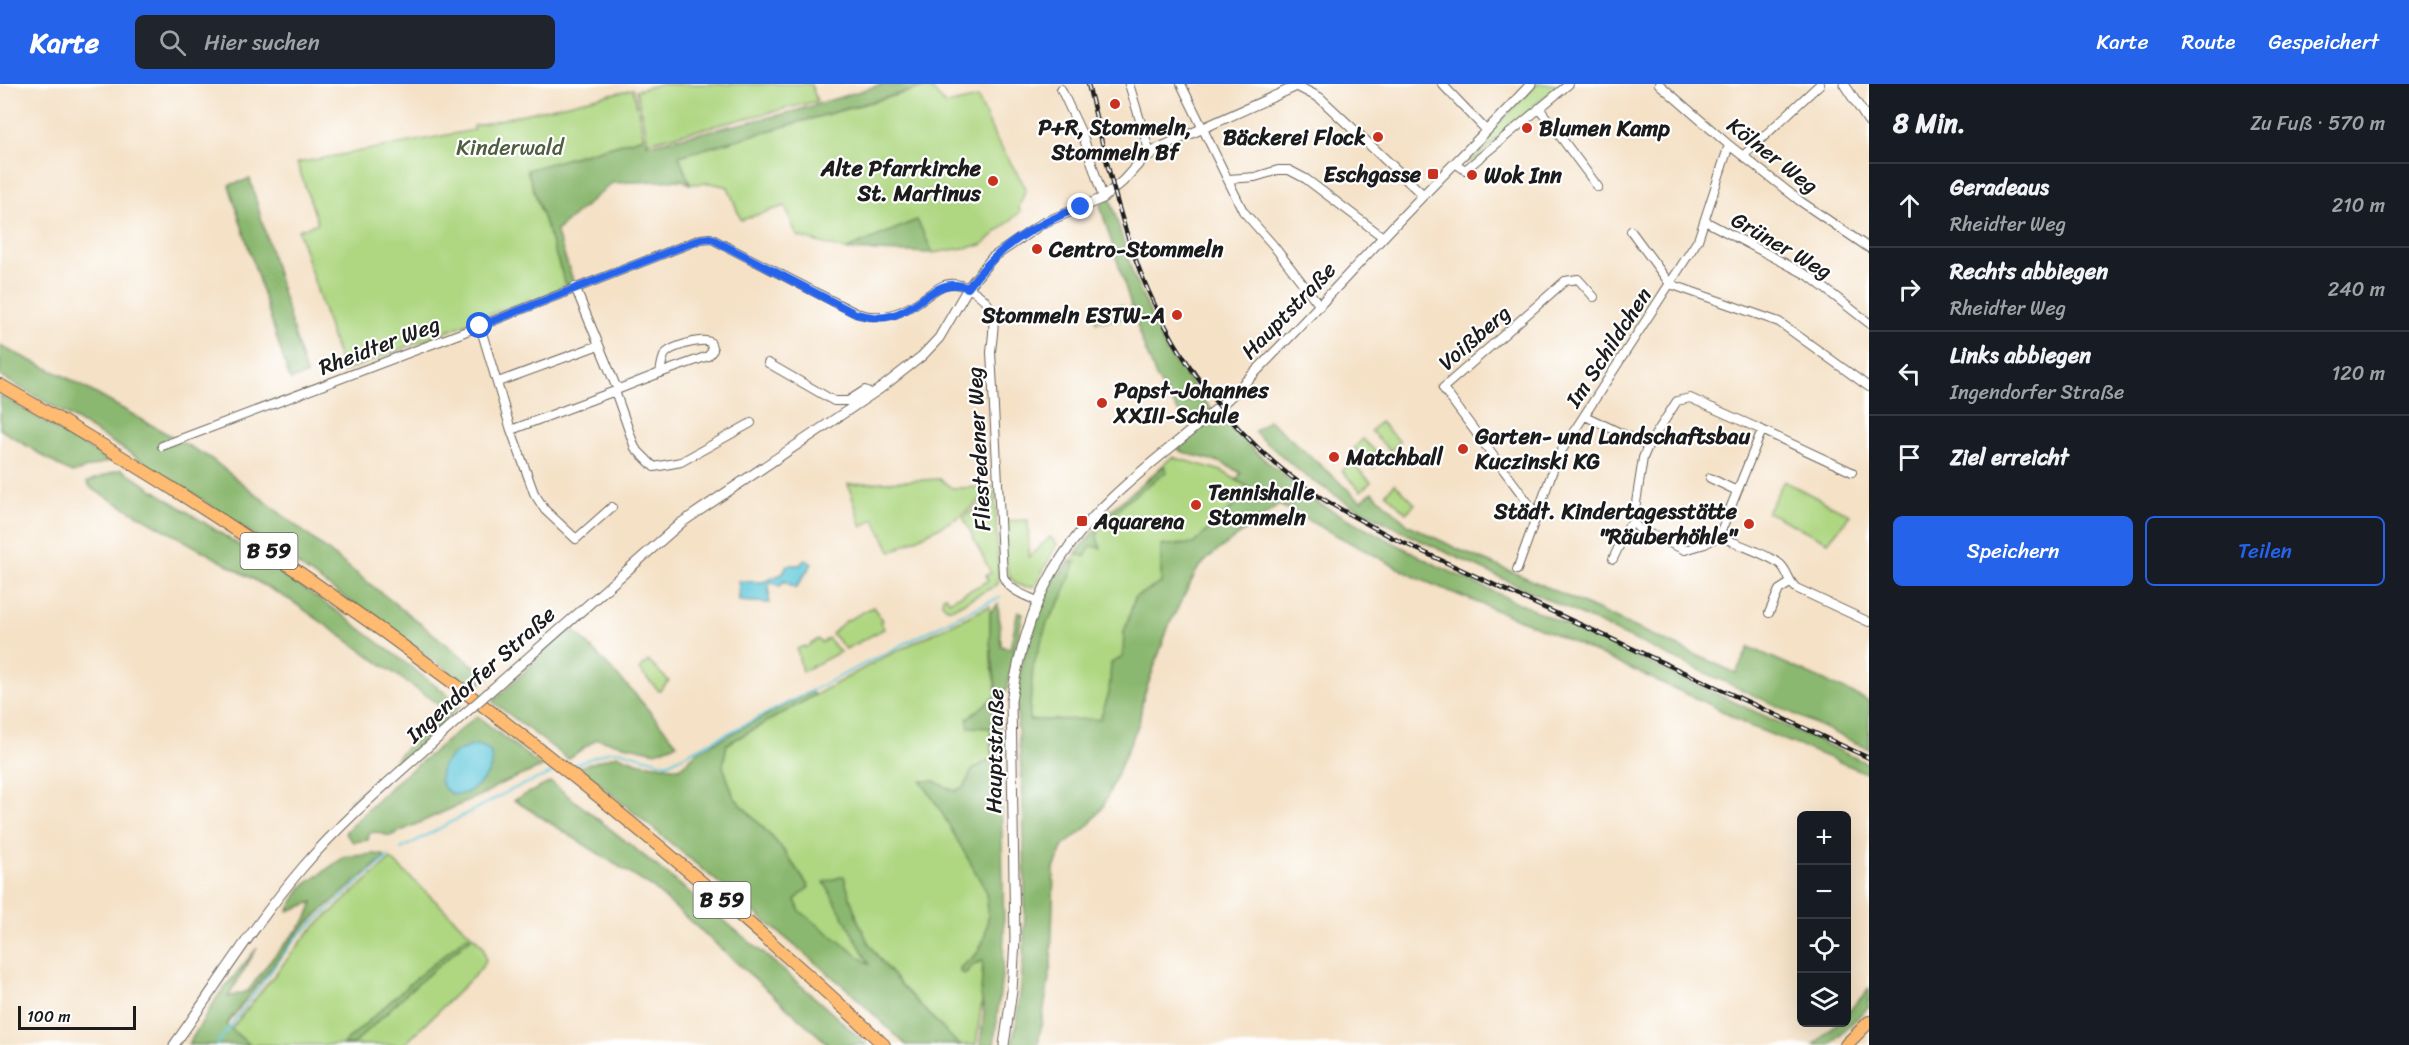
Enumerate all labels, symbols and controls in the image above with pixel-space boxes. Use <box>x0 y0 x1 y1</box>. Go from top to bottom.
search box <box>135 15 555 69</box>
text: Karte <box>30 18 99 67</box>
text: Hier suchen <box>204 23 319 62</box>
text: Karte <box>2097 23 2148 61</box>
text: Route <box>2181 23 2235 61</box>
text: Gespeichert <box>2268 23 2379 61</box>
icon: search <box>156 26 189 59</box>
marker: P+R, Stommeln, Stommeln Bf <box>1108 97 1122 111</box>
text: 8 Min. <box>1893 100 1966 146</box>
text: Zu Fuß · 570 m <box>2250 106 2385 141</box>
street label: Kölner Weg <box>1718 107 1827 204</box>
place label: P+R, Stommeln, Stommeln Bf <box>1038 108 1192 172</box>
place label: Blumen Kamp <box>1539 109 1670 148</box>
place label: Bäckerei Flock <box>1223 118 1366 157</box>
marker: Blumen Kamp <box>1520 121 1534 135</box>
park label: Kinderwald <box>456 128 565 167</box>
marker: Bäckerei Flock <box>1371 130 1385 144</box>
place label: Alte Pfarrkirche St. Martinus <box>820 149 982 213</box>
place label: Eschgasse <box>1324 155 1422 194</box>
place label: Wok Inn <box>1484 156 1562 195</box>
marker: Eschgasse <box>1426 167 1440 181</box>
marker: Wok Inn <box>1465 168 1479 182</box>
text: Geradeaus <box>1950 168 2049 207</box>
marker: Alte Pfarrkirche St. Martinus <box>986 174 1000 188</box>
text: 210 m <box>2332 188 2385 223</box>
icon: ahead <box>1893 189 1926 222</box>
route end <box>1067 193 1093 219</box>
street label: Grüner Weg <box>1724 201 1840 290</box>
text: Rheidter Weg <box>1950 207 2066 242</box>
place label: Centro-Stommeln <box>1048 230 1224 269</box>
marker: Centro-Stommeln <box>1030 242 1044 256</box>
street label: Hauptstraße <box>1231 252 1346 369</box>
text: Rechts abbiegen <box>1950 252 2108 291</box>
text: 240 m <box>2328 272 2385 307</box>
icon: right <box>1893 273 1926 306</box>
street label: Im Schildchen <box>1554 279 1662 416</box>
text: Rheidter Weg <box>1950 291 2066 326</box>
street label: Voißberg <box>1429 294 1520 380</box>
place label: Stommeln ESTW-A <box>981 296 1165 335</box>
street label: Rheidter Weg <box>313 304 446 387</box>
marker: Stommeln ESTW-A <box>1170 308 1184 322</box>
route start <box>466 312 492 338</box>
text: Links abbiegen <box>1950 336 2091 375</box>
text: 120 m <box>2332 356 2385 391</box>
icon: left <box>1893 357 1926 390</box>
street label: Fliestedener Weg <box>955 366 1002 532</box>
place label: Papst-Johannes XXIII-Schule <box>1112 371 1269 435</box>
text: Ingendorfer Straße <box>1950 375 2124 410</box>
marker: Papst-Johannes XXIII-Schule <box>1095 396 1109 410</box>
place label: Garten- und Landschaftsbau Kuczinski KG <box>1474 417 1750 481</box>
place label: Matchball <box>1345 438 1444 477</box>
text: Ziel erreicht <box>1950 438 2069 477</box>
icon: arrive <box>1893 441 1926 474</box>
marker: Garten- und Landschaftsbau Kuczinski KG <box>1456 442 1470 456</box>
marker: Matchball <box>1327 450 1341 464</box>
place label: Tennishalle Stommeln <box>1207 473 1315 537</box>
place label: Städt. Kindertagesstätte "Räuberhöhle" <box>1493 492 1739 556</box>
marker: Tennishalle Stommeln <box>1189 498 1203 512</box>
place label: Aquarena <box>1093 502 1185 541</box>
marker: Aquarena <box>1075 514 1089 528</box>
button: Speichern <box>1893 516 2133 586</box>
button: Teilen <box>2145 516 2385 586</box>
marker: Städt. Kindertagesstätte "Räuberhöhle" <box>1742 517 1756 531</box>
road number: B 59 <box>240 533 298 569</box>
street label: Ingendorfer Straße <box>395 596 565 754</box>
street label: Hauptstraße <box>974 688 1015 814</box>
map controls <box>1797 811 1851 1027</box>
button: + <box>1797 811 1851 865</box>
button: − <box>1797 865 1851 919</box>
road number: B 59 <box>694 882 750 918</box>
button: locate <box>1797 919 1851 973</box>
button: layers <box>1797 973 1851 1027</box>
text: 100 m <box>27 1002 71 1031</box>
scale bar <box>18 1003 136 1030</box>

